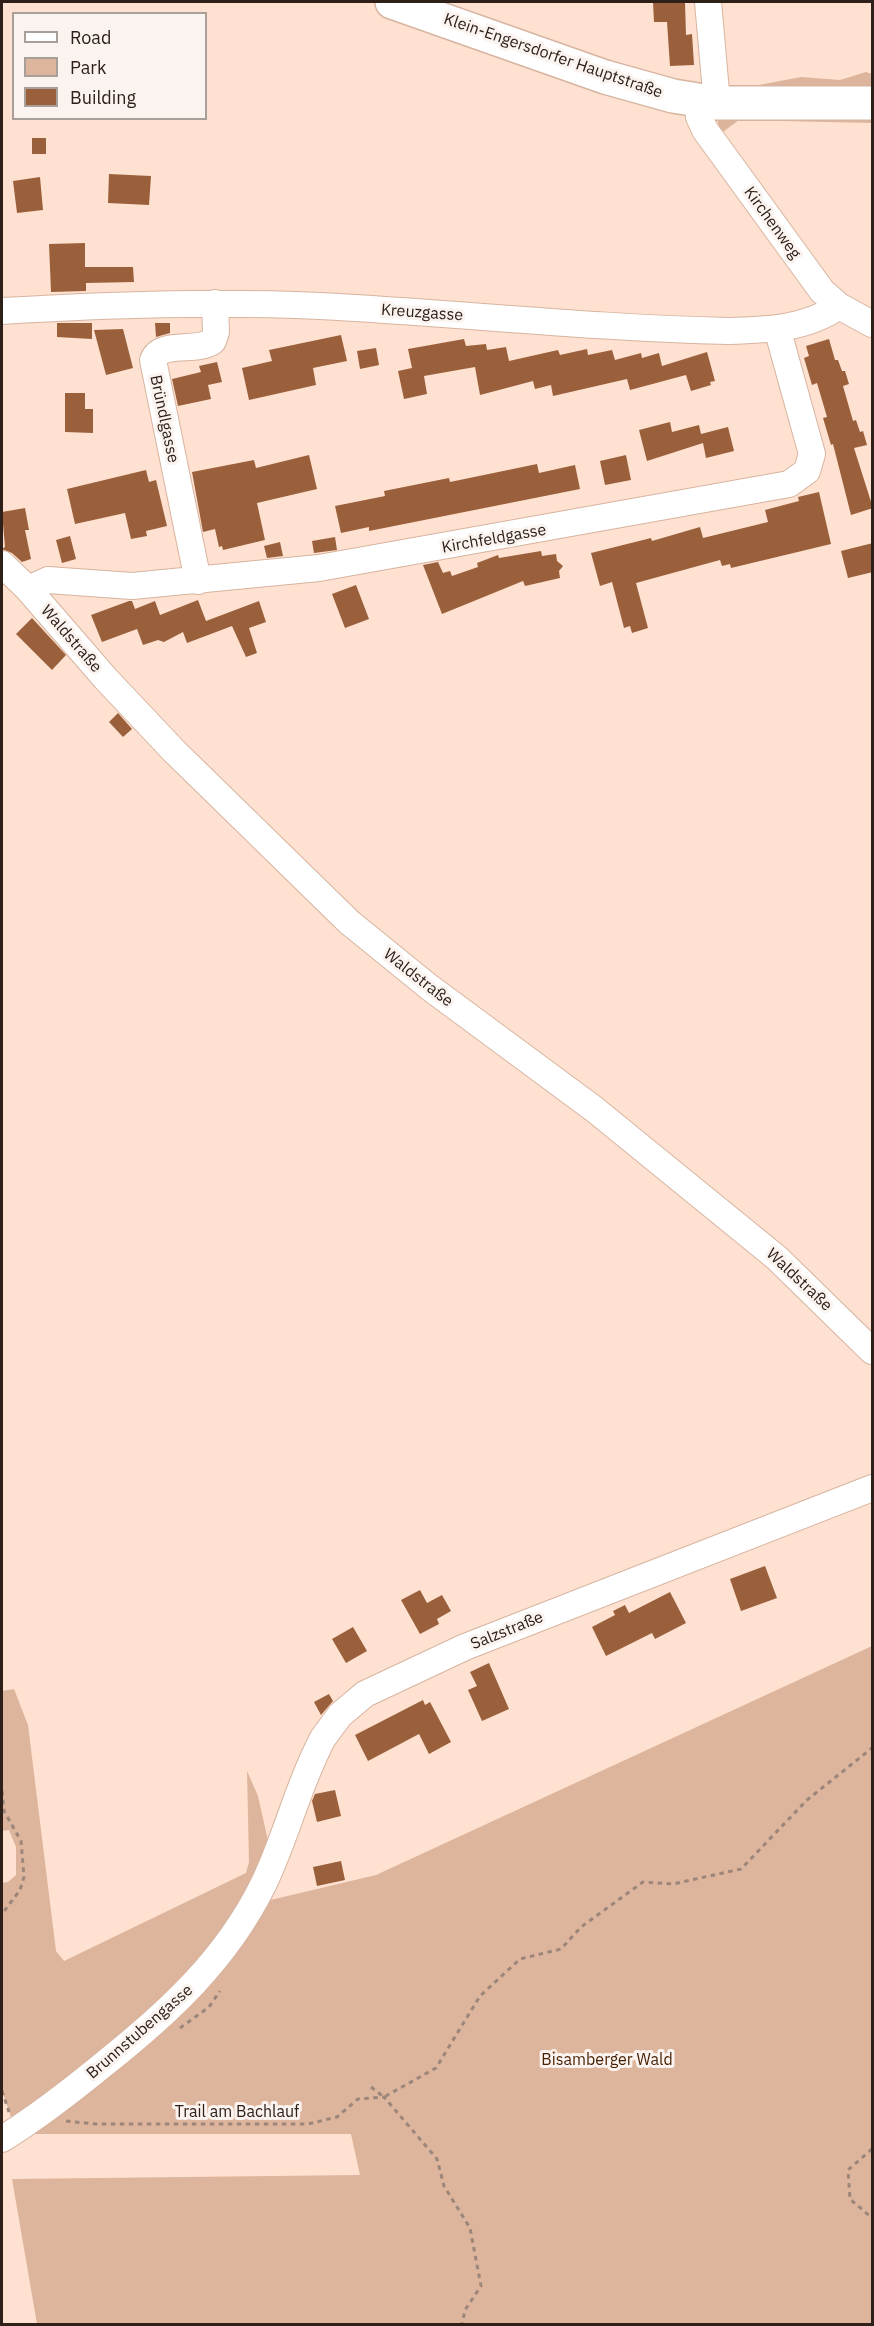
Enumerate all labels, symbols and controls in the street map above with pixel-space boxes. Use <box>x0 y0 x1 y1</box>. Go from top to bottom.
street label: Klein-Engersdorfer Hauptstraße <box>441 9 665 103</box>
legend <box>12 12 207 120</box>
text: Road <box>70 26 111 49</box>
text: Park <box>70 56 106 79</box>
text: Building <box>70 86 136 109</box>
street label: Kirchenweg <box>739 183 805 263</box>
street label: Kreuzgasse <box>380 301 464 325</box>
street label: Bründlgasse <box>145 373 183 465</box>
street label: Kirchfeldgasse <box>440 520 548 558</box>
street label: Waldstraße <box>37 601 105 677</box>
street label: Waldstraße <box>379 945 457 1011</box>
street label: Waldstraße <box>762 1245 836 1315</box>
street label: Salzstraße <box>468 1608 546 1654</box>
street label: Brunnstubengasse <box>83 1981 197 2083</box>
park label: Bisamberger Wald <box>541 2050 673 2070</box>
street label: Trail am Bachlauf <box>175 2102 299 2122</box>

